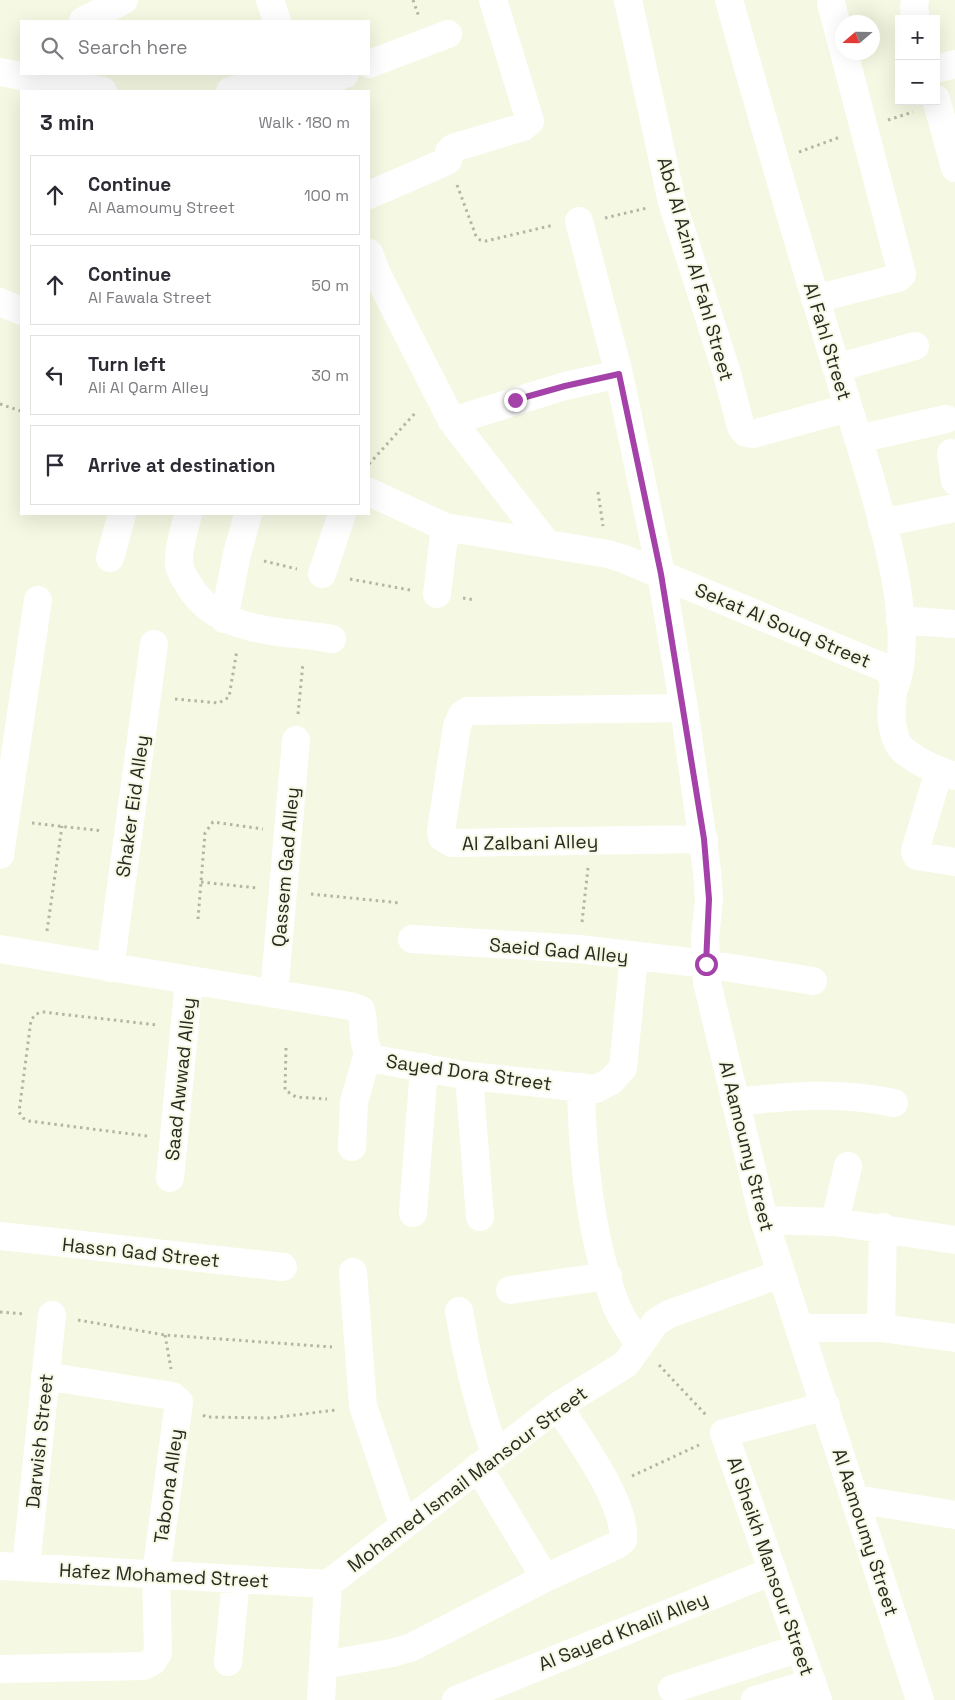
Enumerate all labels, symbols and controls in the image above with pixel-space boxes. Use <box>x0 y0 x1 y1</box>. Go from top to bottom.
north arrow <box>835 15 880 60</box>
map controls <box>895 15 940 105</box>
button: + <box>895 15 940 60</box>
search box <box>20 20 370 75</box>
icon: search <box>38 34 66 62</box>
text: Search here <box>78 35 188 60</box>
button: − <box>895 60 940 105</box>
text: 3 min <box>40 109 95 136</box>
text: Walk · 180 m <box>258 112 350 133</box>
street label: Abd Al Azim Al Fahl Street <box>652 154 739 384</box>
text: Continue <box>88 172 171 197</box>
icon: ahead <box>41 181 69 209</box>
text: 100 m <box>304 185 349 206</box>
text: Al Aamoumy Street <box>88 197 235 218</box>
text: Continue <box>88 262 171 287</box>
icon: ahead <box>41 271 69 299</box>
text: 50 m <box>311 275 349 296</box>
street label: Al Fahl Street <box>798 279 857 403</box>
text: Al Fawala Street <box>88 287 212 308</box>
text: Turn left <box>88 352 166 377</box>
icon: left <box>41 361 69 389</box>
text: 30 m <box>311 365 349 386</box>
text: Ali Al Qarm Alley <box>88 377 209 398</box>
route end <box>504 389 527 412</box>
icon: arrive <box>41 451 69 479</box>
text: Arrive at destination <box>88 453 276 478</box>
street label: Sekat Al Souq Street <box>691 577 874 674</box>
street label: Shaker Eid Alley <box>110 733 155 879</box>
street label: Qassem Gad Alley <box>266 786 305 948</box>
street label: Al Zalbani Alley <box>462 829 598 856</box>
street label: Saeid Gad Alley <box>488 932 630 969</box>
route start <box>695 953 718 976</box>
street label: Saad Awwad Alley <box>160 996 201 1162</box>
street label: Sayed Dora Street <box>384 1048 554 1097</box>
street label: Al Aamoumy Street <box>713 1058 780 1234</box>
street label: Hassn Gad Street <box>61 1232 221 1273</box>
street label: Darwish Street <box>20 1373 59 1510</box>
street label: Mohamed Ismail Mansour Street <box>342 1381 592 1578</box>
street label: Tabona Alley <box>148 1427 189 1545</box>
street label: Al Aamoumy Street <box>827 1445 904 1619</box>
street label: Al Sheikh Mansour Street <box>721 1453 820 1679</box>
street label: Hafez Mohamed Street <box>58 1558 269 1593</box>
street label: Al Sayed Khalil Alley <box>535 1586 712 1677</box>

